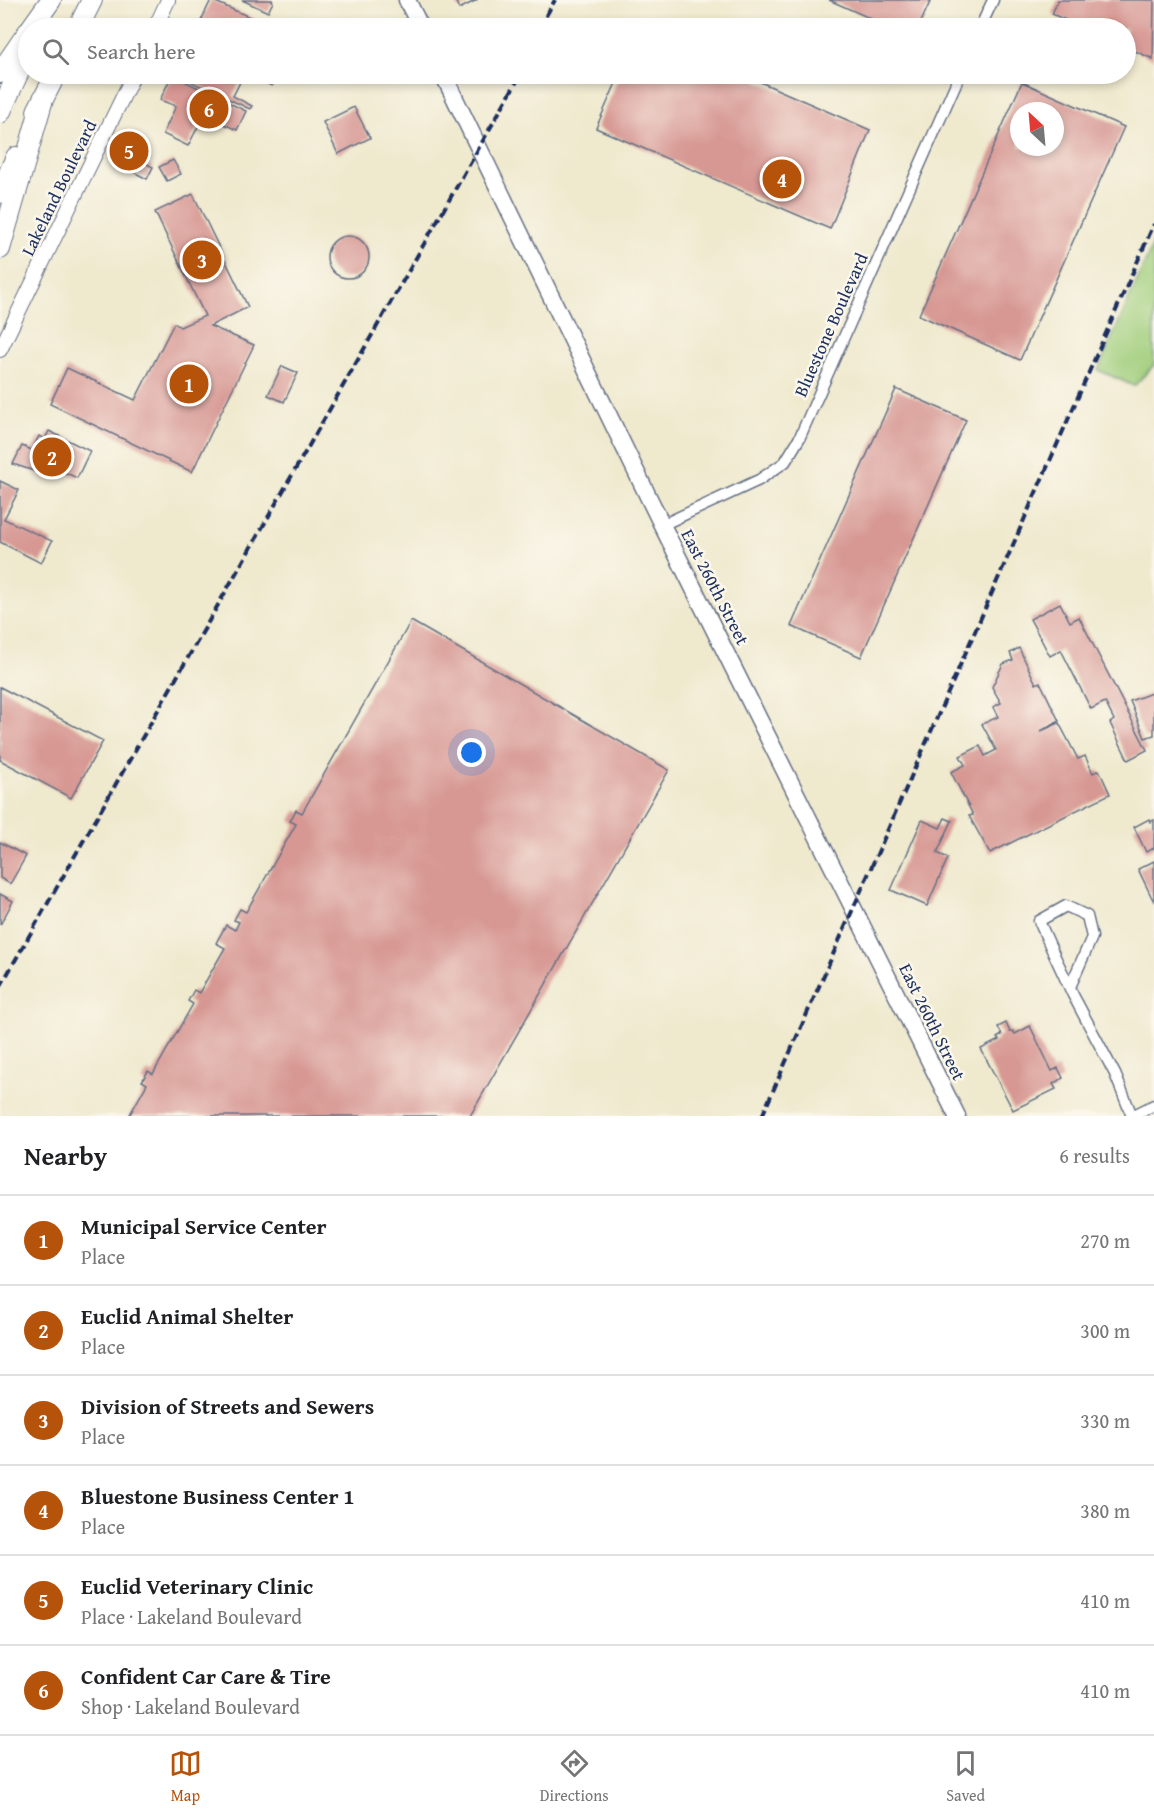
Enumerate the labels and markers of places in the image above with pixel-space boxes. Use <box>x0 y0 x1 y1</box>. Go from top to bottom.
pin: 6 <box>190 86 228 132</box>
pin: 5 <box>110 128 148 174</box>
pin: 4 <box>762 156 802 201</box>
pin: 3 <box>182 238 222 282</box>
pin: 1 <box>170 362 208 406</box>
pin: 2 <box>32 434 72 480</box>

